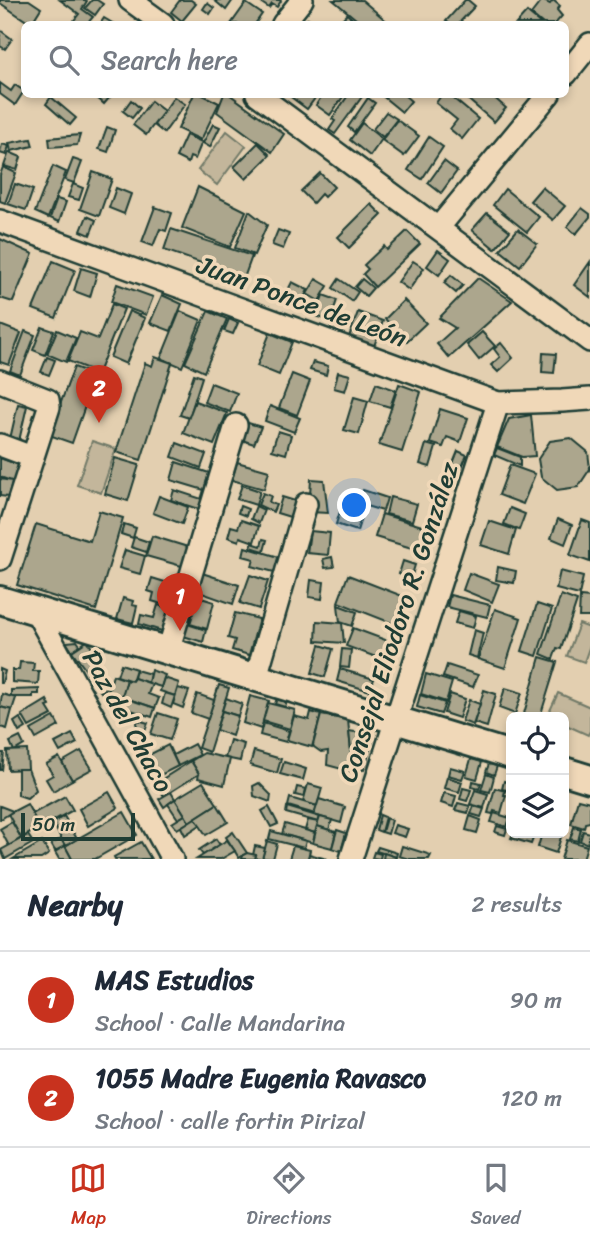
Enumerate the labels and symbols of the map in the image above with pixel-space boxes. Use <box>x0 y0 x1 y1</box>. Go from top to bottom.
street label: Juan Ponce de León <box>189 241 414 360</box>
pin: 2 <box>76 365 122 423</box>
street label: Consejal Eliodoro R. González <box>324 455 472 788</box>
your location <box>337 488 371 522</box>
pin: 1 <box>157 573 203 631</box>
street label: Paz del Chaco <box>70 641 186 801</box>
scale bar <box>21 810 135 842</box>

